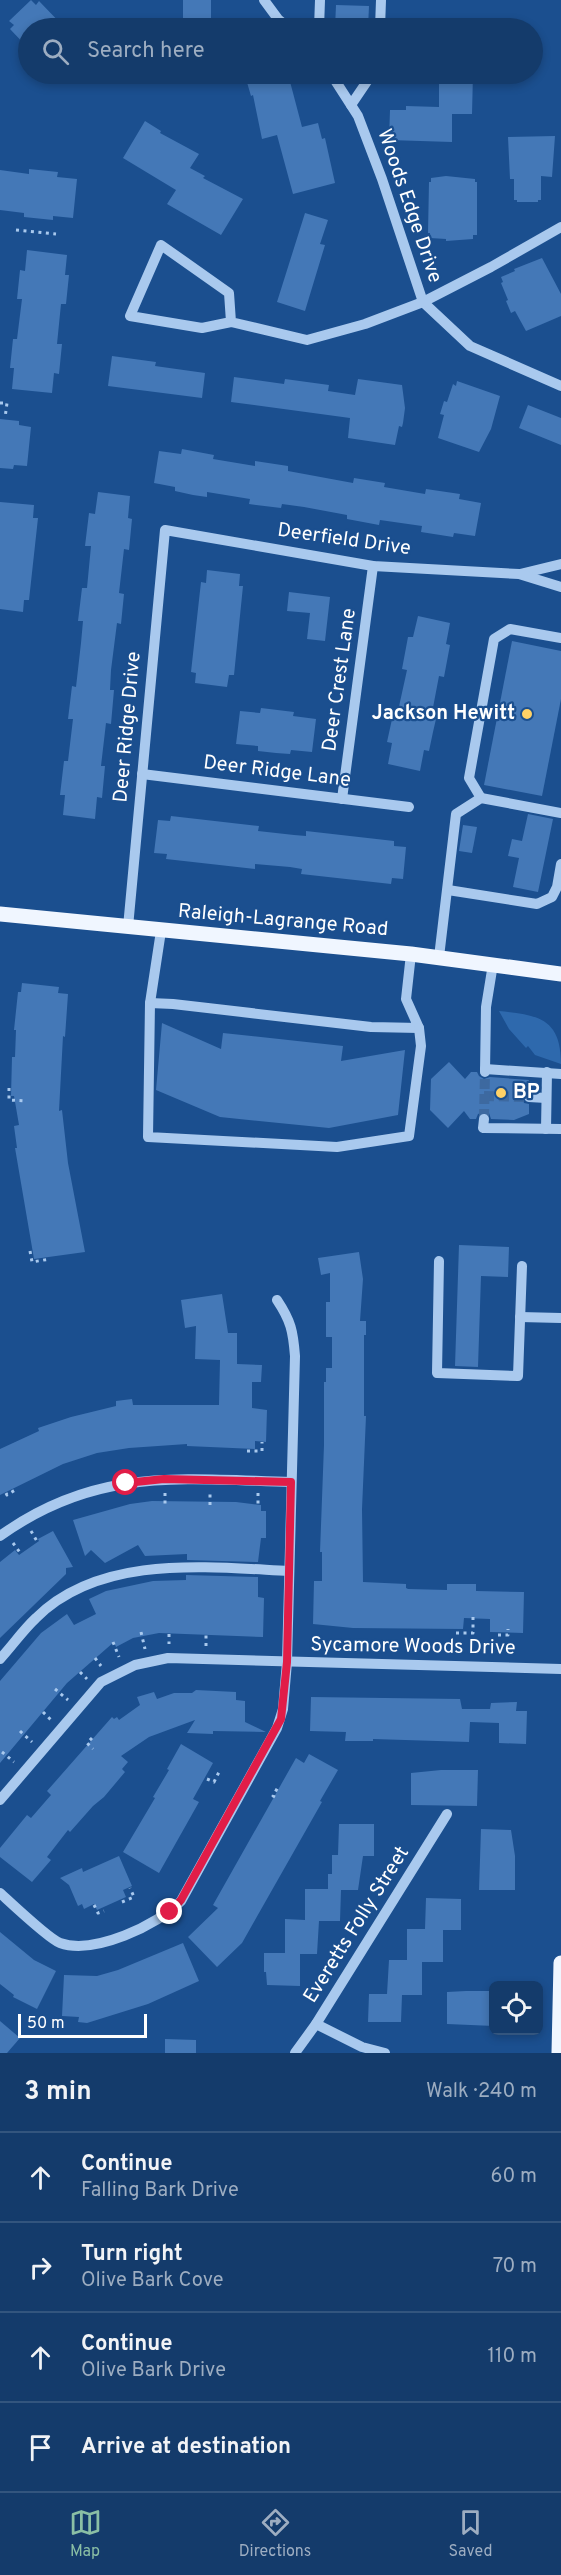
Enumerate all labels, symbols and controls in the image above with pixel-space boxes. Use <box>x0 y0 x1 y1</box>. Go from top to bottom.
search box <box>18 18 543 84</box>
icon: search <box>39 35 72 68</box>
text: Search here <box>87 38 205 65</box>
street label: Woods Edge Drive <box>370 126 448 286</box>
street label: Deerfield Drive <box>276 518 412 562</box>
street label: Deer Crest Lane <box>317 607 363 753</box>
street label: Deer Ridge Drive <box>108 650 148 804</box>
place label: Jackson Hewitt <box>371 701 515 727</box>
marker: Jackson Hewitt <box>520 707 534 721</box>
street label: Deer Ridge Lane <box>202 750 352 794</box>
street label: Raleigh-Lagrange Road <box>177 899 389 943</box>
place label: BP <box>513 1080 540 1106</box>
marker: BP <box>494 1086 508 1100</box>
route start <box>112 1469 138 1495</box>
street label: Sycamore Woods Drive <box>310 1632 516 1662</box>
street label: Everetts Folly Street <box>298 1842 416 2008</box>
route end <box>156 1898 182 1924</box>
map controls <box>489 1981 543 2035</box>
button: locate <box>489 1981 543 2035</box>
scale bar <box>18 2011 147 2038</box>
text: 50 m <box>27 2014 65 2034</box>
text: 3 min <box>24 2076 92 2109</box>
text: Walk · 240 m <box>426 2079 537 2105</box>
text: Continue <box>81 2151 172 2178</box>
icon: ahead <box>24 2161 57 2194</box>
text: 60 m <box>491 2164 537 2190</box>
text: Falling Bark Drive <box>81 2178 239 2204</box>
text: Turn right <box>81 2241 183 2268</box>
icon: right <box>24 2251 57 2284</box>
text: 70 m <box>493 2254 537 2280</box>
text: Olive Bark Cove <box>81 2268 224 2294</box>
text: Continue <box>81 2331 172 2358</box>
icon: ahead <box>24 2341 57 2374</box>
text: 110 m <box>488 2344 537 2370</box>
text: Olive Bark Drive <box>81 2358 226 2384</box>
icon: arrive <box>24 2431 57 2464</box>
text: Arrive at destination <box>81 2434 291 2461</box>
tab: Map <box>69 2506 102 2562</box>
tab: Directions <box>239 2506 311 2562</box>
tab: Saved <box>448 2506 492 2562</box>

